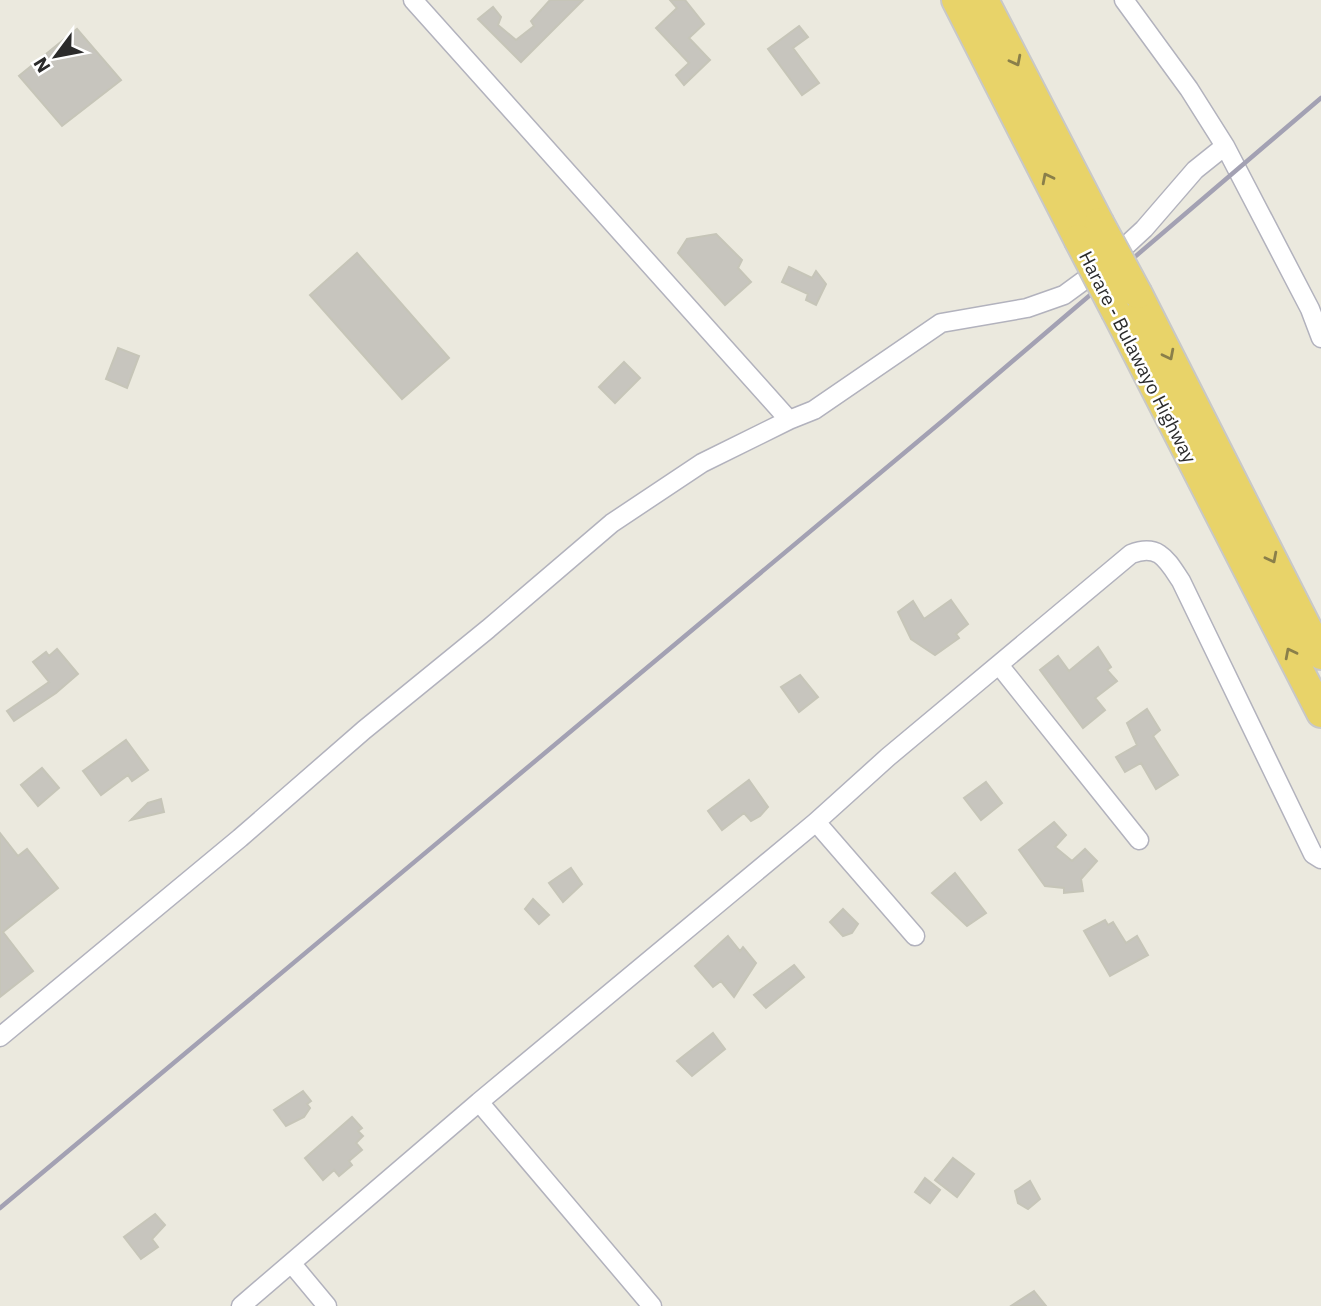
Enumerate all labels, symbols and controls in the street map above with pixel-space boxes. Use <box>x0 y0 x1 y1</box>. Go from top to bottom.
north arrow <box>21 21 91 91</box>
text: N <box>28 53 55 77</box>
one-way arrow <box>1007 53 1021 66</box>
one-way arrow <box>1042 173 1056 185</box>
street label: Harare - Bulawayo Highway <box>1074 247 1202 468</box>
one-way arrow <box>1160 348 1174 360</box>
one-way arrow <box>1263 551 1277 563</box>
one-way arrow <box>1285 647 1298 660</box>

